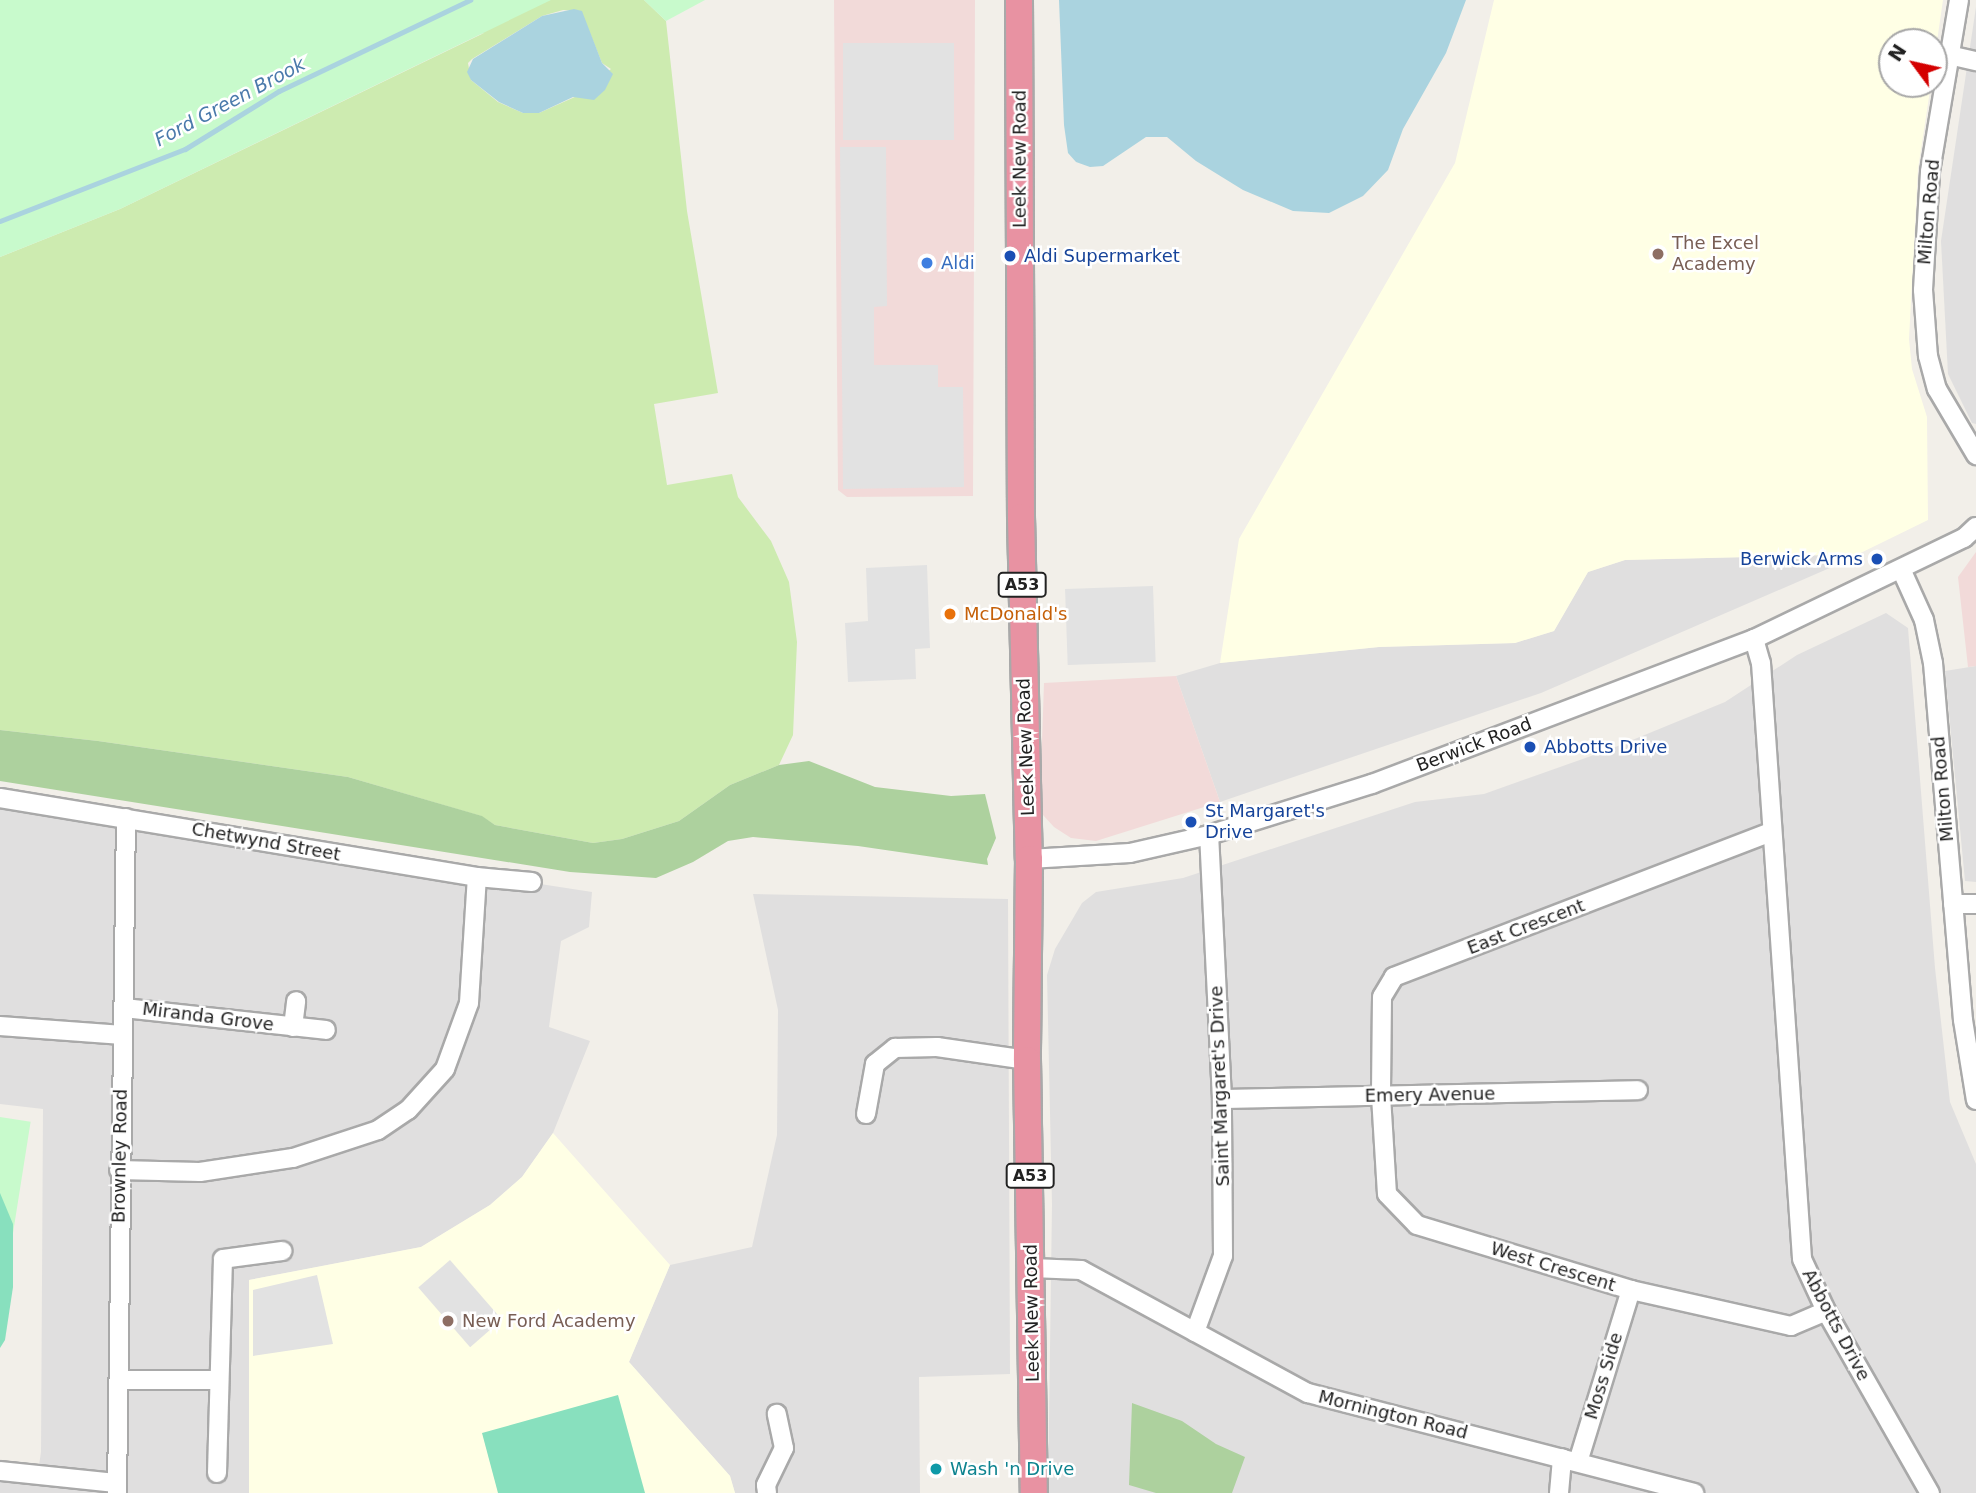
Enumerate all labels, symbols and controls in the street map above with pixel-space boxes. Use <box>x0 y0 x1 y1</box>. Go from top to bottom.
north arrow <box>1878 28 1948 98</box>
text: N <box>1884 40 1911 65</box>
water label: Ford Green Brook <box>151 53 309 151</box>
street label: Leek New Road <box>1009 90 1031 228</box>
street label: Milton Road <box>1914 158 1944 266</box>
place label: The Excel Academy <box>1672 233 1759 276</box>
place label: Aldi Supermarket <box>1024 245 1180 267</box>
marker: The Excel Academy <box>1650 246 1666 262</box>
marker: Aldi Supermarket <box>1002 248 1018 264</box>
place label: Aldi <box>941 252 975 274</box>
marker: Aldi <box>919 255 935 271</box>
place label: Berwick Arms <box>1740 548 1863 570</box>
marker: Berwick Arms <box>1869 551 1885 567</box>
road number: A53 <box>998 572 1046 598</box>
place label: McDonald's <box>964 603 1067 625</box>
marker: McDonald's <box>942 606 958 622</box>
street label: Leek New Road <box>1013 678 1039 816</box>
street label: Berwick Road <box>1413 713 1535 777</box>
street label: Milton Road <box>1928 735 1958 843</box>
place label: Abbotts Drive <box>1544 736 1667 758</box>
marker: Abbotts Drive <box>1522 739 1538 755</box>
place label: St Margaret's Drive <box>1205 801 1325 844</box>
marker: St Margaret's Drive <box>1183 814 1199 830</box>
street label: Chetwynd Street <box>190 818 342 866</box>
street label: East Crescent <box>1464 895 1588 959</box>
street label: Saint Margaret's Drive <box>1206 985 1234 1187</box>
street label: Miranda Grove <box>141 998 275 1036</box>
street label: Emery Avenue <box>1365 1083 1495 1107</box>
street label: Brownley Road <box>108 1089 132 1223</box>
road number: A53 <box>1006 1164 1054 1188</box>
street label: West Crescent <box>1488 1238 1618 1296</box>
street label: Leek New Road <box>1020 1244 1044 1382</box>
street label: Abbotts Drive <box>1798 1265 1874 1385</box>
place label: New Ford Academy <box>462 1310 636 1332</box>
marker: New Ford Academy <box>440 1313 456 1329</box>
street label: Moss Side <box>1581 1330 1627 1422</box>
street label: Mornington Road <box>1316 1386 1470 1444</box>
place label: Wash 'n Drive <box>950 1458 1074 1480</box>
marker: Wash 'n Drive <box>928 1461 944 1477</box>

